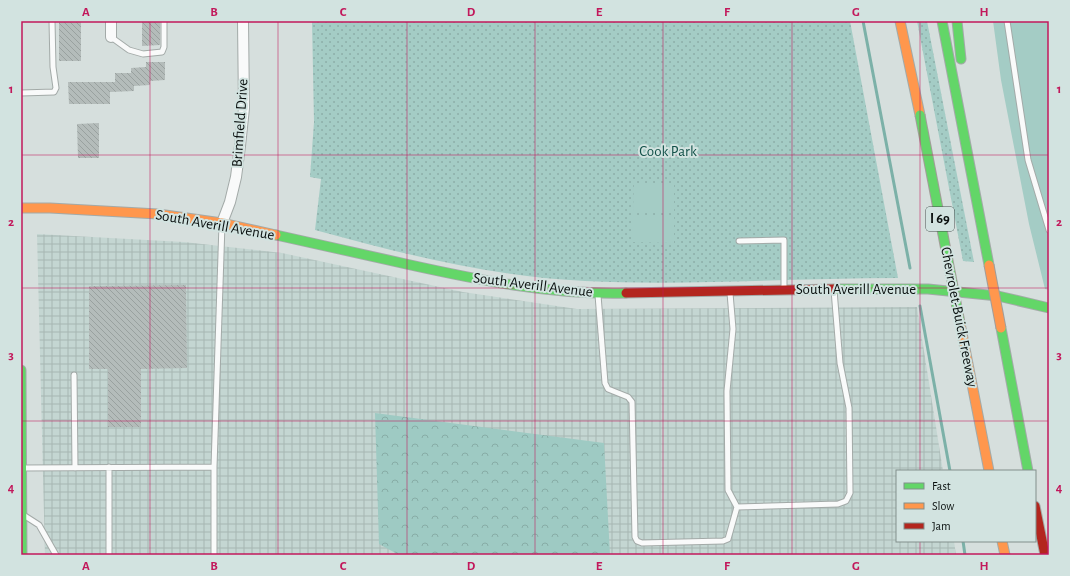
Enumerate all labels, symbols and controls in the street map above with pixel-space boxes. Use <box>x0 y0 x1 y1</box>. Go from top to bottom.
text: A <box>82 6 90 19</box>
text: B <box>210 6 218 19</box>
text: C <box>340 6 347 19</box>
text: D <box>467 6 476 19</box>
text: E <box>596 6 603 19</box>
text: F <box>724 6 731 19</box>
text: G <box>852 6 860 19</box>
text: H <box>979 6 989 19</box>
street label: Brimfield Drive <box>229 78 251 168</box>
text: 1 <box>9 83 13 96</box>
text: 1 <box>1057 83 1061 96</box>
park label: Cook Park <box>639 144 697 159</box>
street label: South Averill Avenue <box>154 207 276 243</box>
road number: I 69 <box>926 207 954 231</box>
text: 2 <box>8 216 14 229</box>
text: 2 <box>1056 216 1062 229</box>
street label: Chevrolet-Buick Freeway <box>938 246 980 389</box>
street label: South Averill Avenue <box>472 270 594 300</box>
street label: South Averill Avenue <box>796 282 916 297</box>
text: 3 <box>8 349 14 362</box>
text: 3 <box>1056 349 1062 362</box>
legend <box>896 470 1036 542</box>
text: Fast <box>932 480 951 492</box>
text: 4 <box>8 482 15 495</box>
text: 4 <box>1056 482 1063 495</box>
text: Slow <box>932 500 954 512</box>
text: Jam <box>932 520 951 532</box>
text: A <box>82 560 90 573</box>
text: B <box>210 560 218 573</box>
text: C <box>340 560 347 573</box>
text: D <box>467 560 476 573</box>
text: E <box>596 560 603 573</box>
text: F <box>724 560 731 573</box>
text: G <box>852 560 860 573</box>
text: H <box>979 560 989 573</box>

